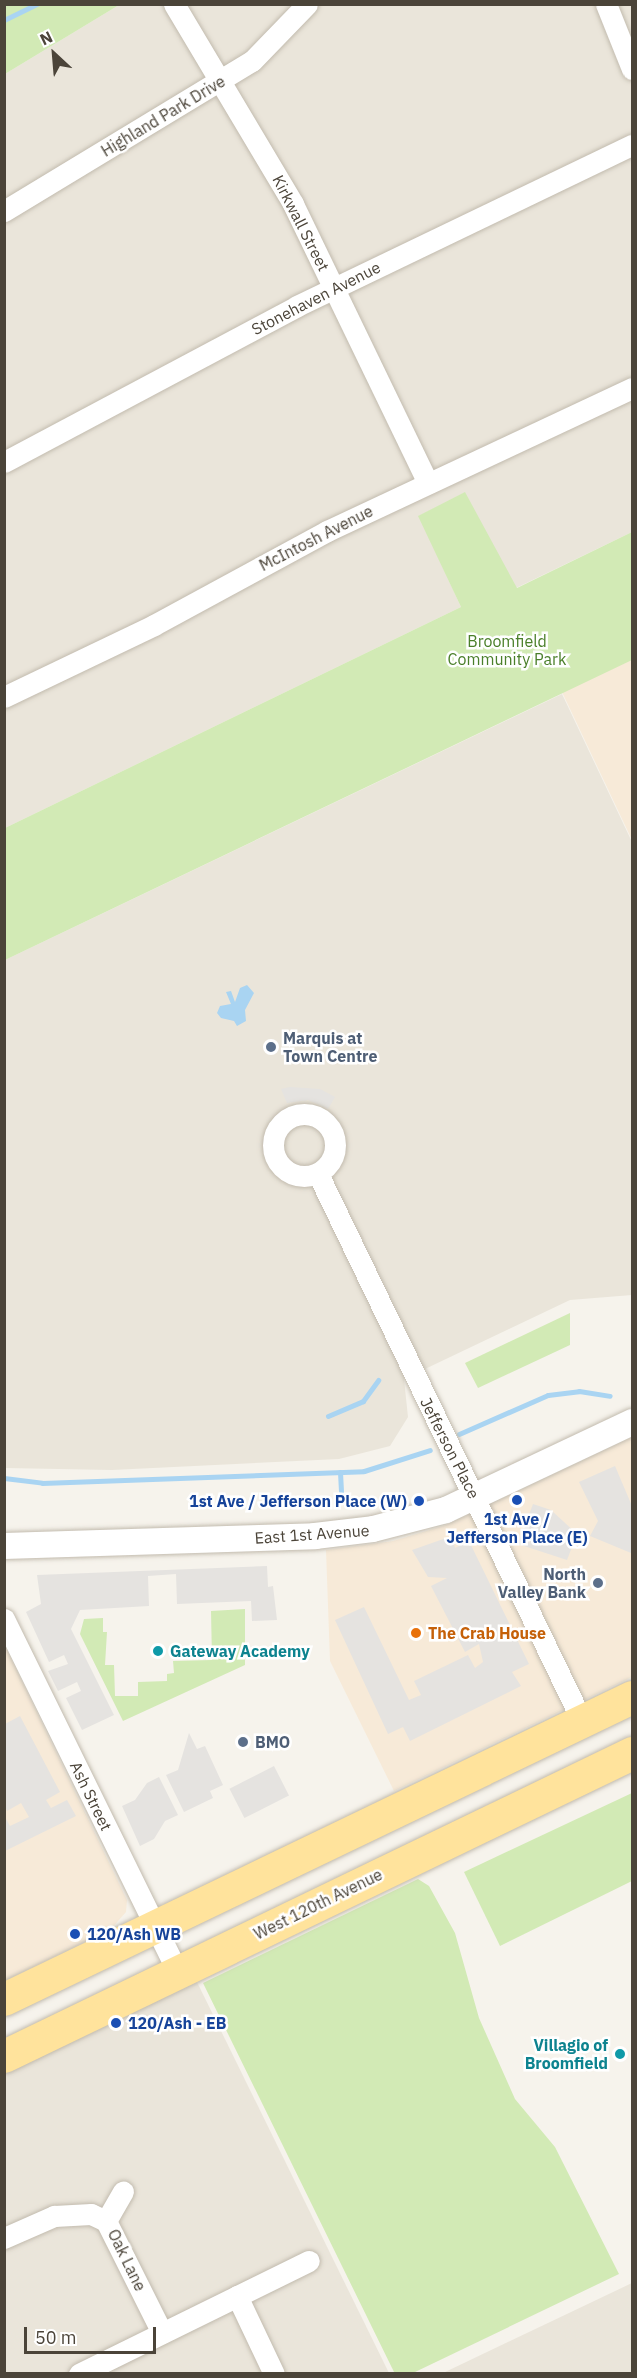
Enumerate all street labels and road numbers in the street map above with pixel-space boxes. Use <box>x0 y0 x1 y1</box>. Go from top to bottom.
street label: Highland Park Drive <box>98 71 228 161</box>
street label: Kirkwall Street <box>269 172 333 274</box>
street label: Stonehaven Avenue <box>248 257 384 339</box>
street label: McIntosh Avenue <box>256 501 376 575</box>
street label: Jefferson Place <box>416 1394 484 1502</box>
street label: East 1st Avenue <box>254 1520 370 1548</box>
street label: Ash Street <box>66 1758 116 1834</box>
street label: West 120th Avenue <box>251 1865 385 1943</box>
street label: Oak Lane <box>104 2226 150 2294</box>

